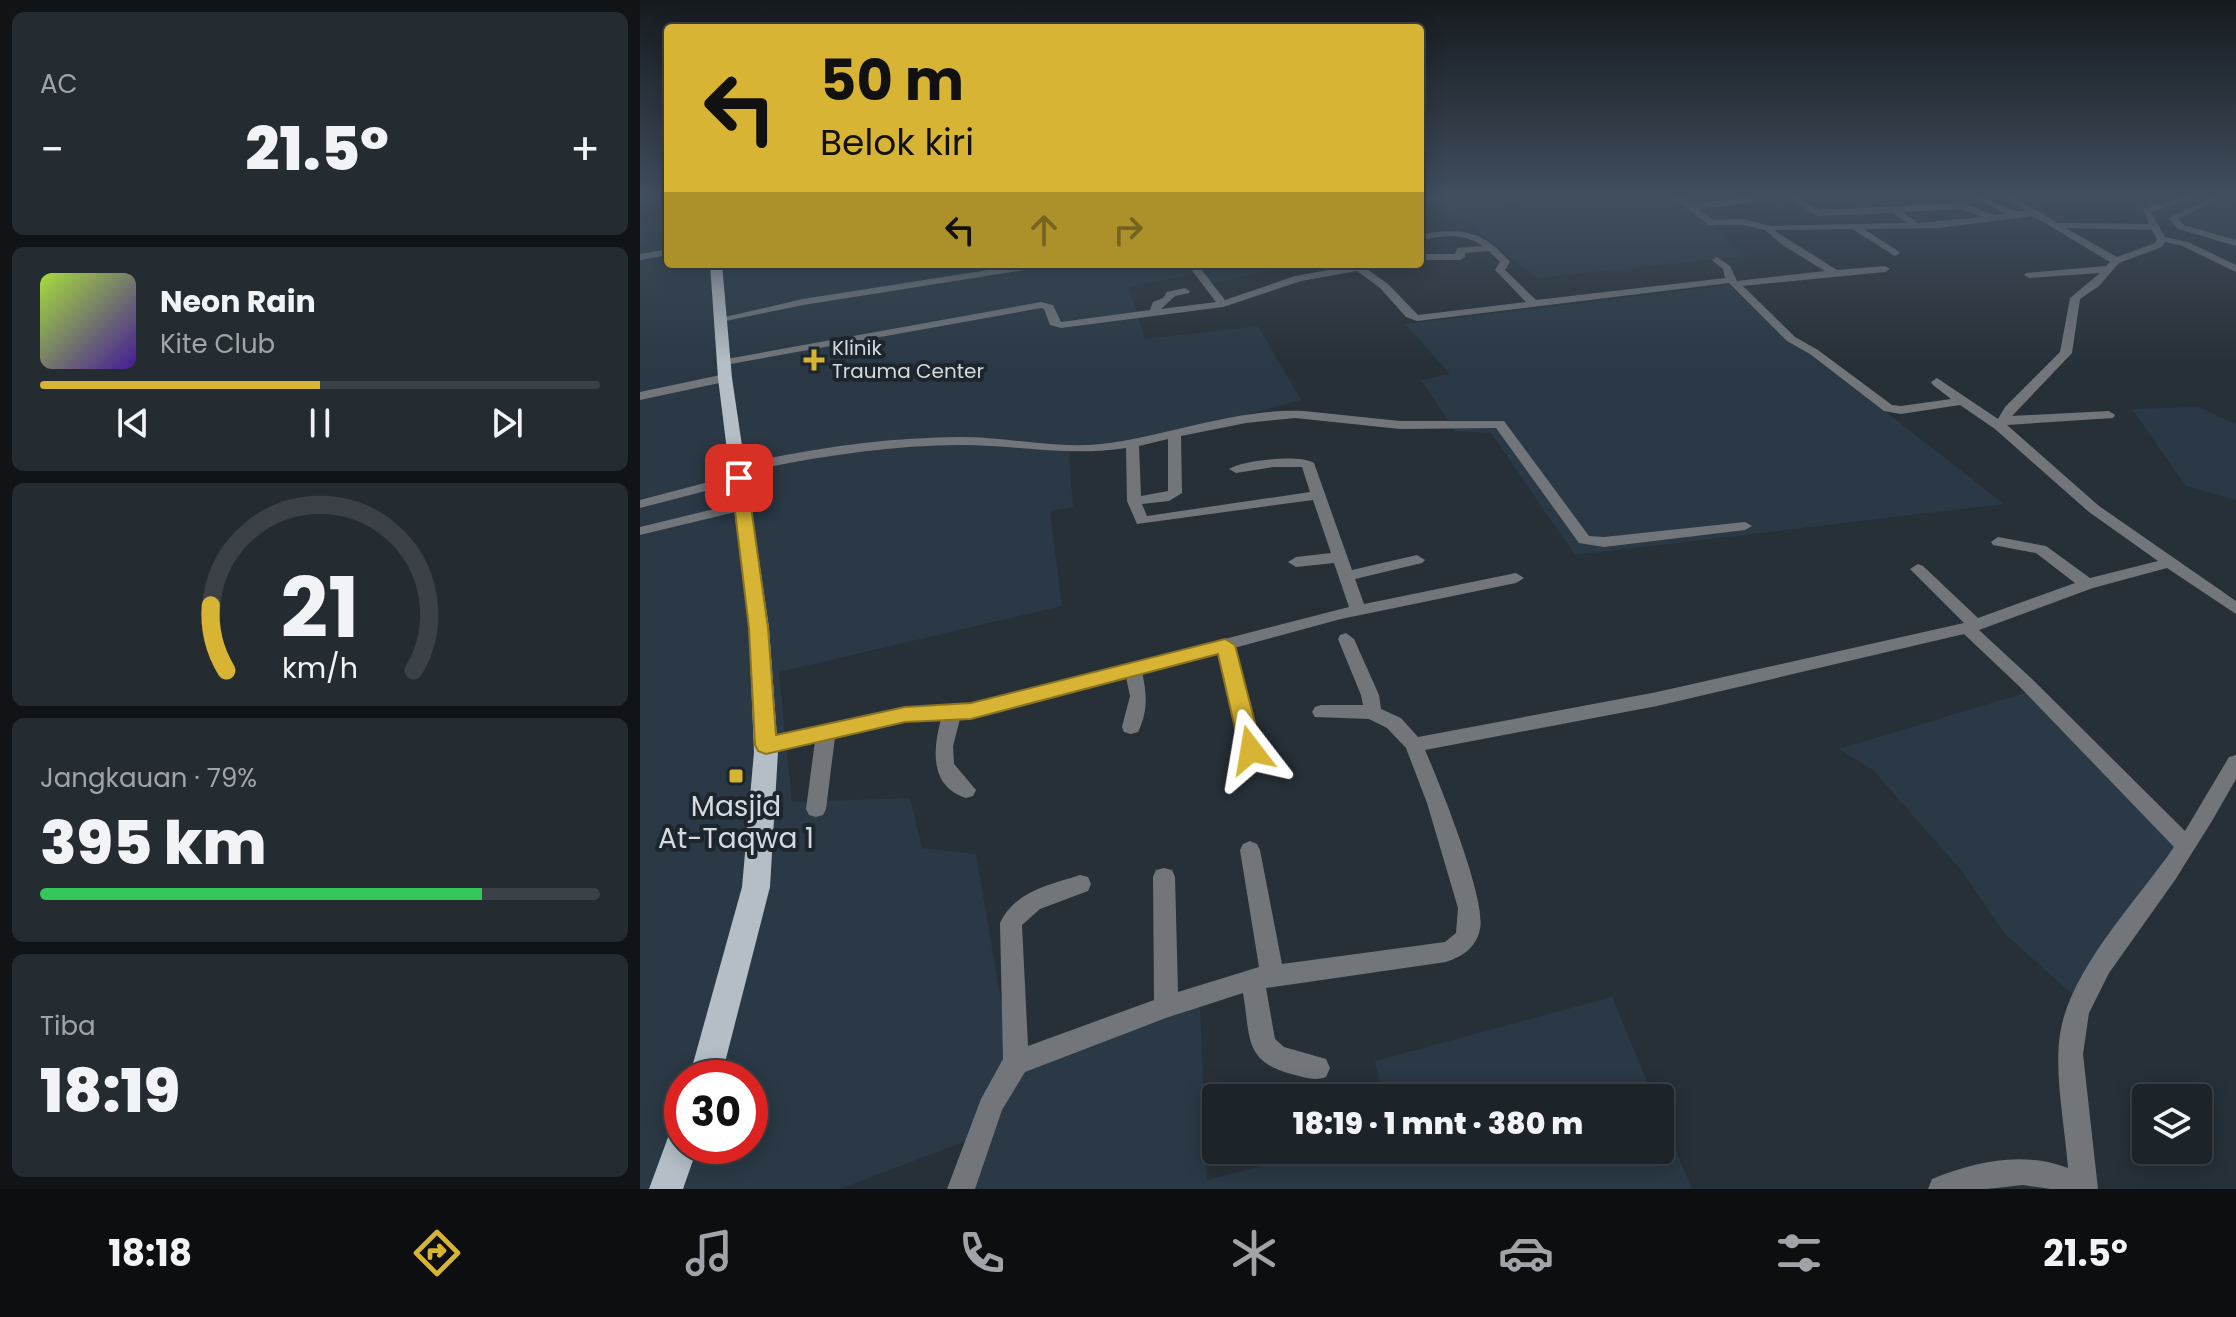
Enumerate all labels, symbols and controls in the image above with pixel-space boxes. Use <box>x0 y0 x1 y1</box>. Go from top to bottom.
text: 50 m <box>820 41 964 120</box>
icon: left <box>688 56 792 160</box>
text: AC <box>40 66 78 102</box>
text: 21.5° <box>245 107 389 191</box>
text: Belok kiri <box>820 117 974 168</box>
text: − <box>40 119 64 180</box>
text: + <box>570 119 600 180</box>
icon: left <box>938 208 982 252</box>
icon: ahead <box>1022 208 1066 252</box>
icon: right <box>1106 208 1150 252</box>
text: Neon Rain <box>160 280 316 323</box>
text: Kite Club <box>160 326 275 362</box>
place label: Klinik Trauma Center <box>832 334 984 385</box>
marker: Klinik Trauma Center <box>803 349 825 371</box>
icon: previous <box>111 401 155 445</box>
icon: pause <box>298 401 342 445</box>
icon: next <box>485 401 529 445</box>
pin <box>705 444 773 512</box>
icon: arrive <box>717 456 761 500</box>
text: 21 <box>281 549 359 665</box>
text: km/h <box>282 648 358 688</box>
position arrow <box>1209 708 1293 792</box>
text: Jangkauan · 79% <box>40 760 257 796</box>
marker: Masjid At-Taqwa 1 <box>727 767 745 785</box>
place label: Masjid At-Taqwa 1 <box>658 787 814 858</box>
text: 395 km <box>40 801 267 885</box>
text: Tiba <box>40 1008 96 1044</box>
text: 18:19 <box>40 1049 180 1133</box>
speed limit sign: 30 <box>664 1060 768 1164</box>
map controls <box>2132 1084 2212 1164</box>
button: layers <box>2132 1084 2212 1164</box>
text: 18:19 · 1 mnt · 380 m <box>1293 1102 1583 1145</box>
icon: directions <box>409 1225 465 1281</box>
icon: music <box>681 1225 737 1281</box>
icon: phone <box>954 1225 1010 1281</box>
icon: climate <box>1226 1225 1282 1281</box>
icon: car <box>1498 1225 1554 1281</box>
icon: filters <box>1771 1225 1827 1281</box>
text: 18:18 <box>108 1228 192 1279</box>
text: 21.5° <box>2043 1228 2128 1279</box>

